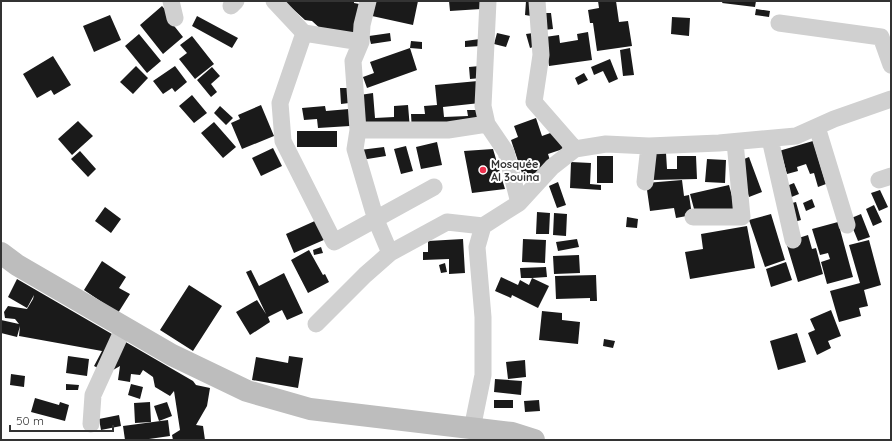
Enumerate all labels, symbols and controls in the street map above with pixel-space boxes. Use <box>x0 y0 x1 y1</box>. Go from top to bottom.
place label: Mosquée Al 3ouina <box>491 157 539 184</box>
marker: Mosquée Al 3ouina <box>478 165 488 175</box>
scale bar <box>10 407 113 433</box>
text: 50 m <box>16 413 44 428</box>

